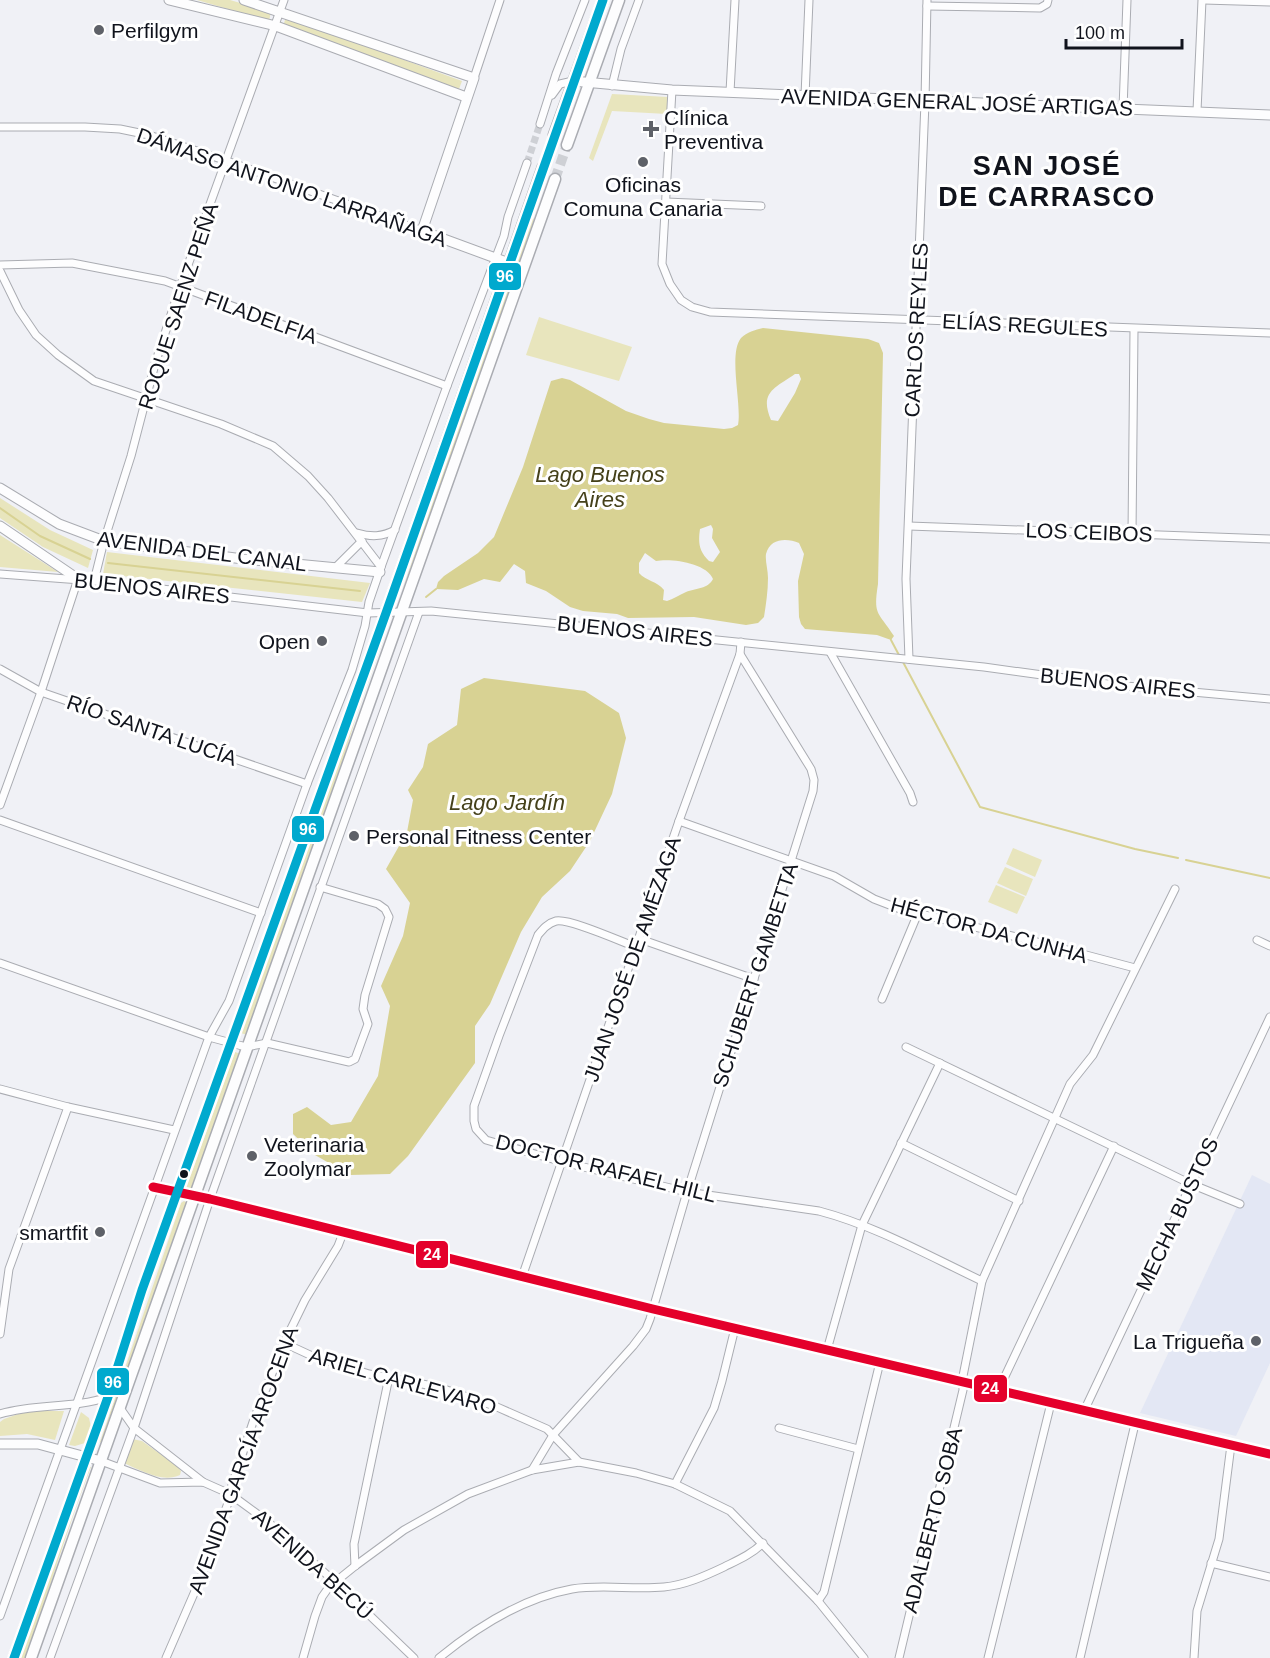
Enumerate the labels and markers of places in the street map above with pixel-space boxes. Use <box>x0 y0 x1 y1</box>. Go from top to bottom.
place label: Perfilgym <box>111 19 199 42</box>
marker: Perfilgym <box>92 23 106 37</box>
place label: Clínica Preventiva <box>664 106 764 153</box>
marker: Clínica Preventiva <box>642 120 660 138</box>
marker: Oficinas Comuna Canaria <box>636 155 650 169</box>
place label: Oficinas Comuna Canaria <box>564 173 723 220</box>
place label: Open <box>259 630 310 653</box>
marker: Open <box>315 634 329 648</box>
place label: Personal Fitness Center <box>366 825 591 848</box>
marker: Personal Fitness Center <box>347 829 361 843</box>
place label: Veterinaria Zoolymar <box>264 1133 365 1180</box>
marker: Veterinaria Zoolymar <box>245 1149 259 1163</box>
unlabelled marker <box>178 1168 190 1180</box>
place label: smartfit <box>19 1221 88 1244</box>
marker: smartfit <box>93 1225 107 1239</box>
place label: La Trigueña <box>1133 1330 1244 1353</box>
marker: La Trigueña <box>1249 1334 1263 1348</box>

